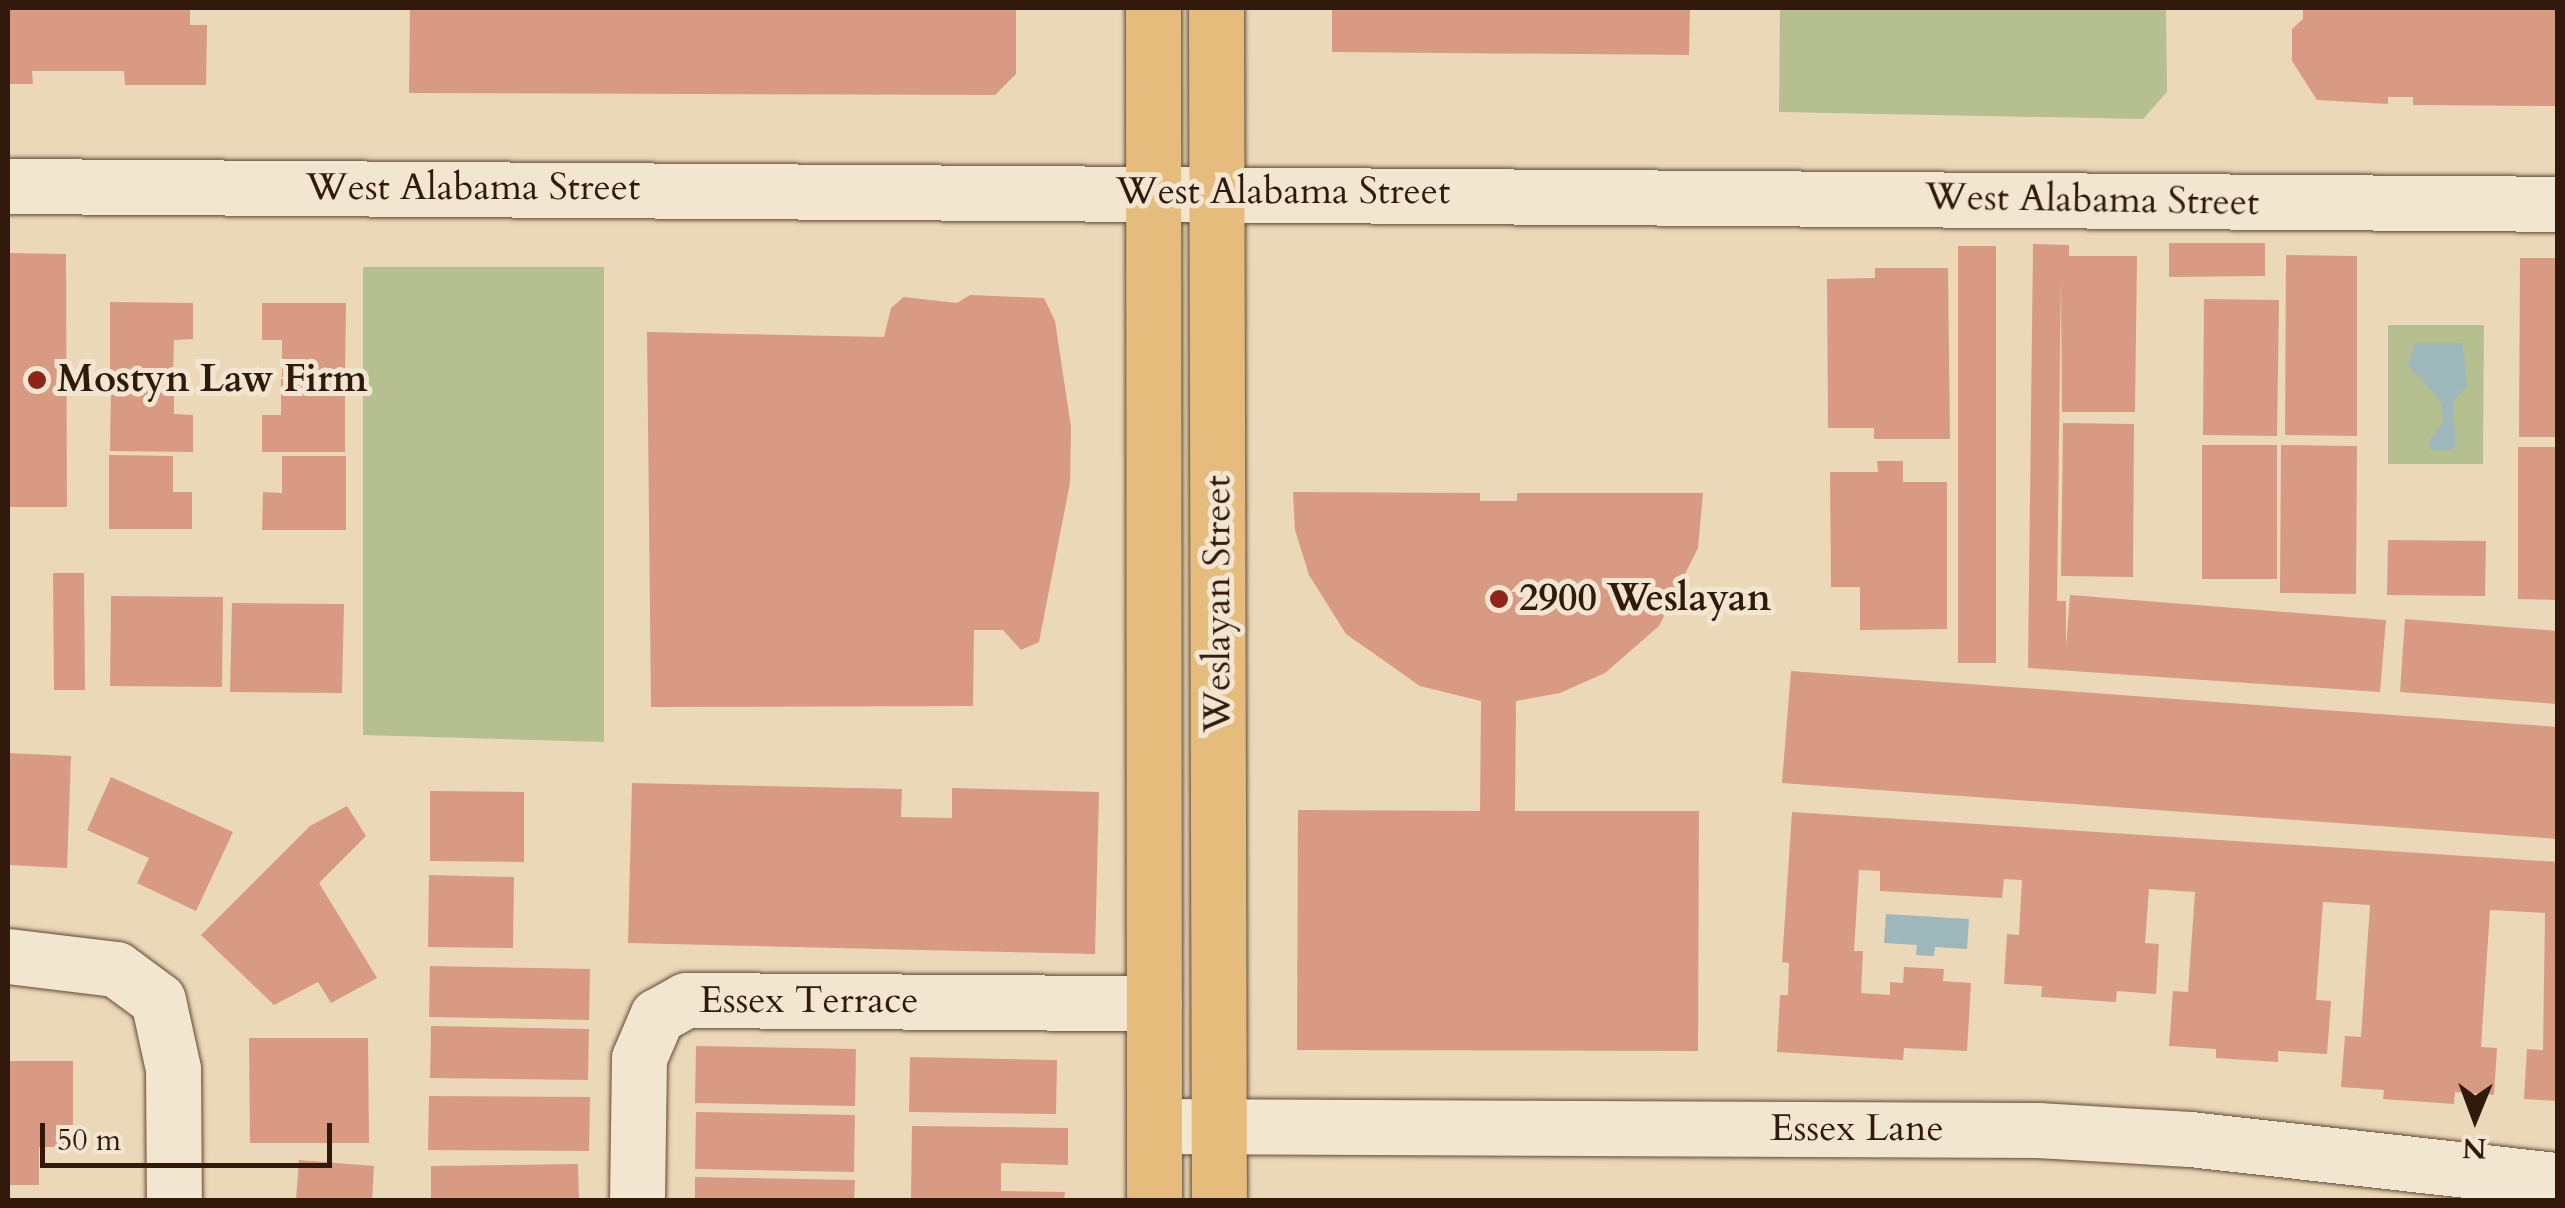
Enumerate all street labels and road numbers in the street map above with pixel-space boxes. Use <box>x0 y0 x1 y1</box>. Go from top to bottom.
street label: West Alabama Street <box>306 165 640 211</box>
street label: West Alabama Street <box>1116 169 1450 215</box>
street label: West Alabama Street <box>1924 174 2260 226</box>
street label: Weslayan Street <box>1195 475 1241 733</box>
street label: Essex Terrace <box>699 978 919 1024</box>
street label: Essex Lane <box>1770 1106 1944 1152</box>

